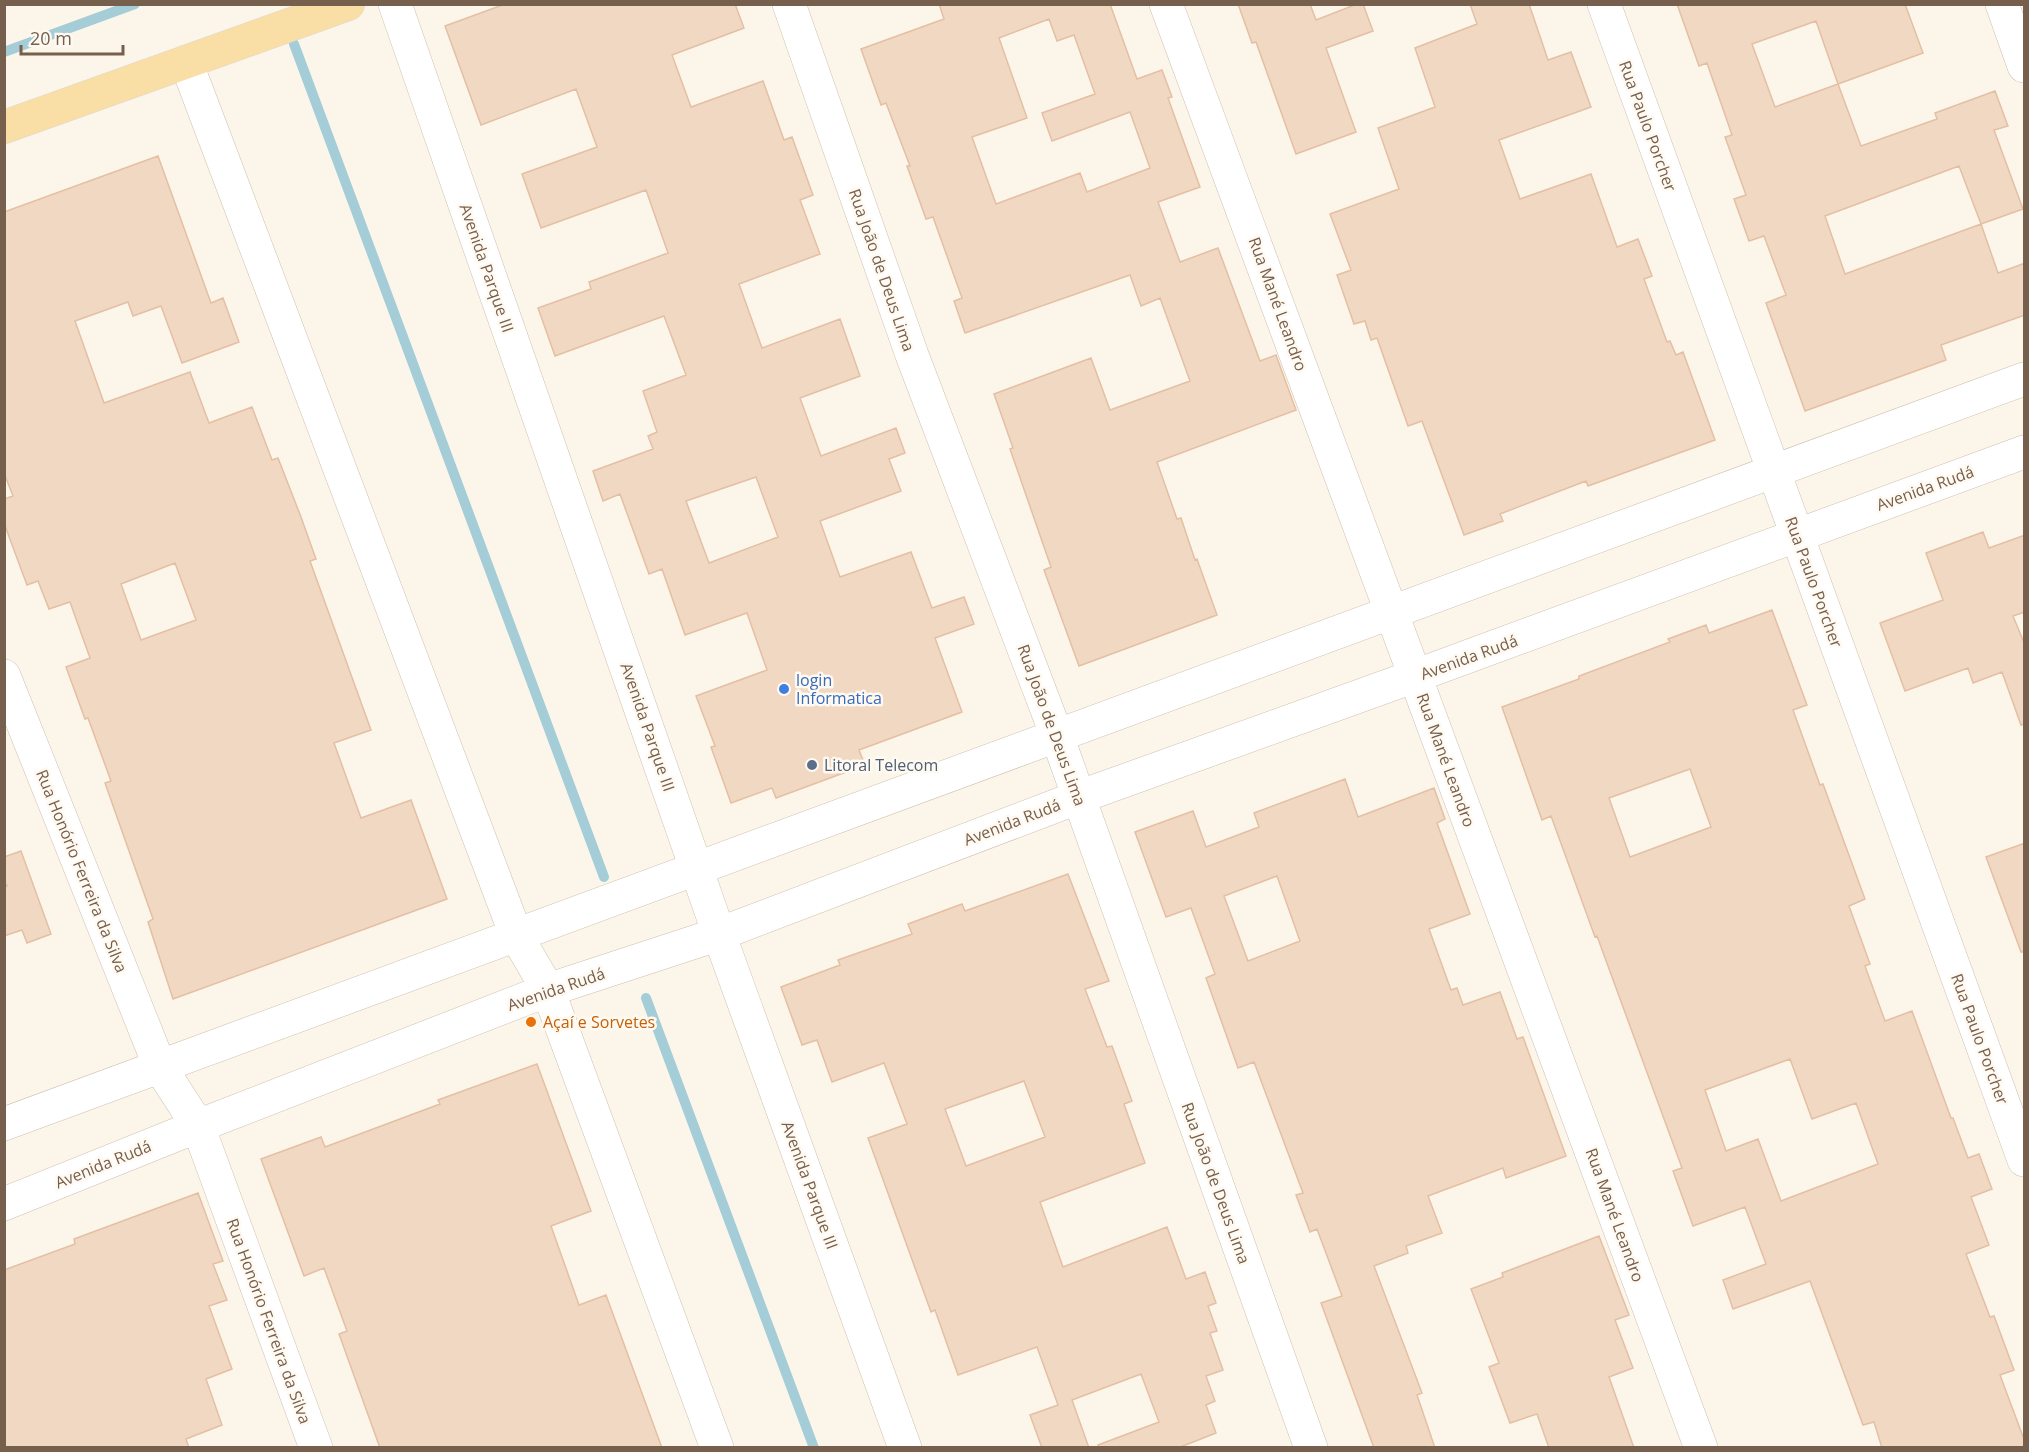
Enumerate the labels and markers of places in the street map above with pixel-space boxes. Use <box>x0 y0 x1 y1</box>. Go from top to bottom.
place label: login Informatica <box>796 669 882 709</box>
marker: login Informatica <box>777 682 791 696</box>
place label: Litoral Telecom <box>824 754 938 776</box>
marker: Litoral Telecom <box>805 758 819 772</box>
place label: Açaí e Sorvetes <box>543 1011 655 1033</box>
marker: Açaí e Sorvetes <box>524 1015 538 1029</box>

